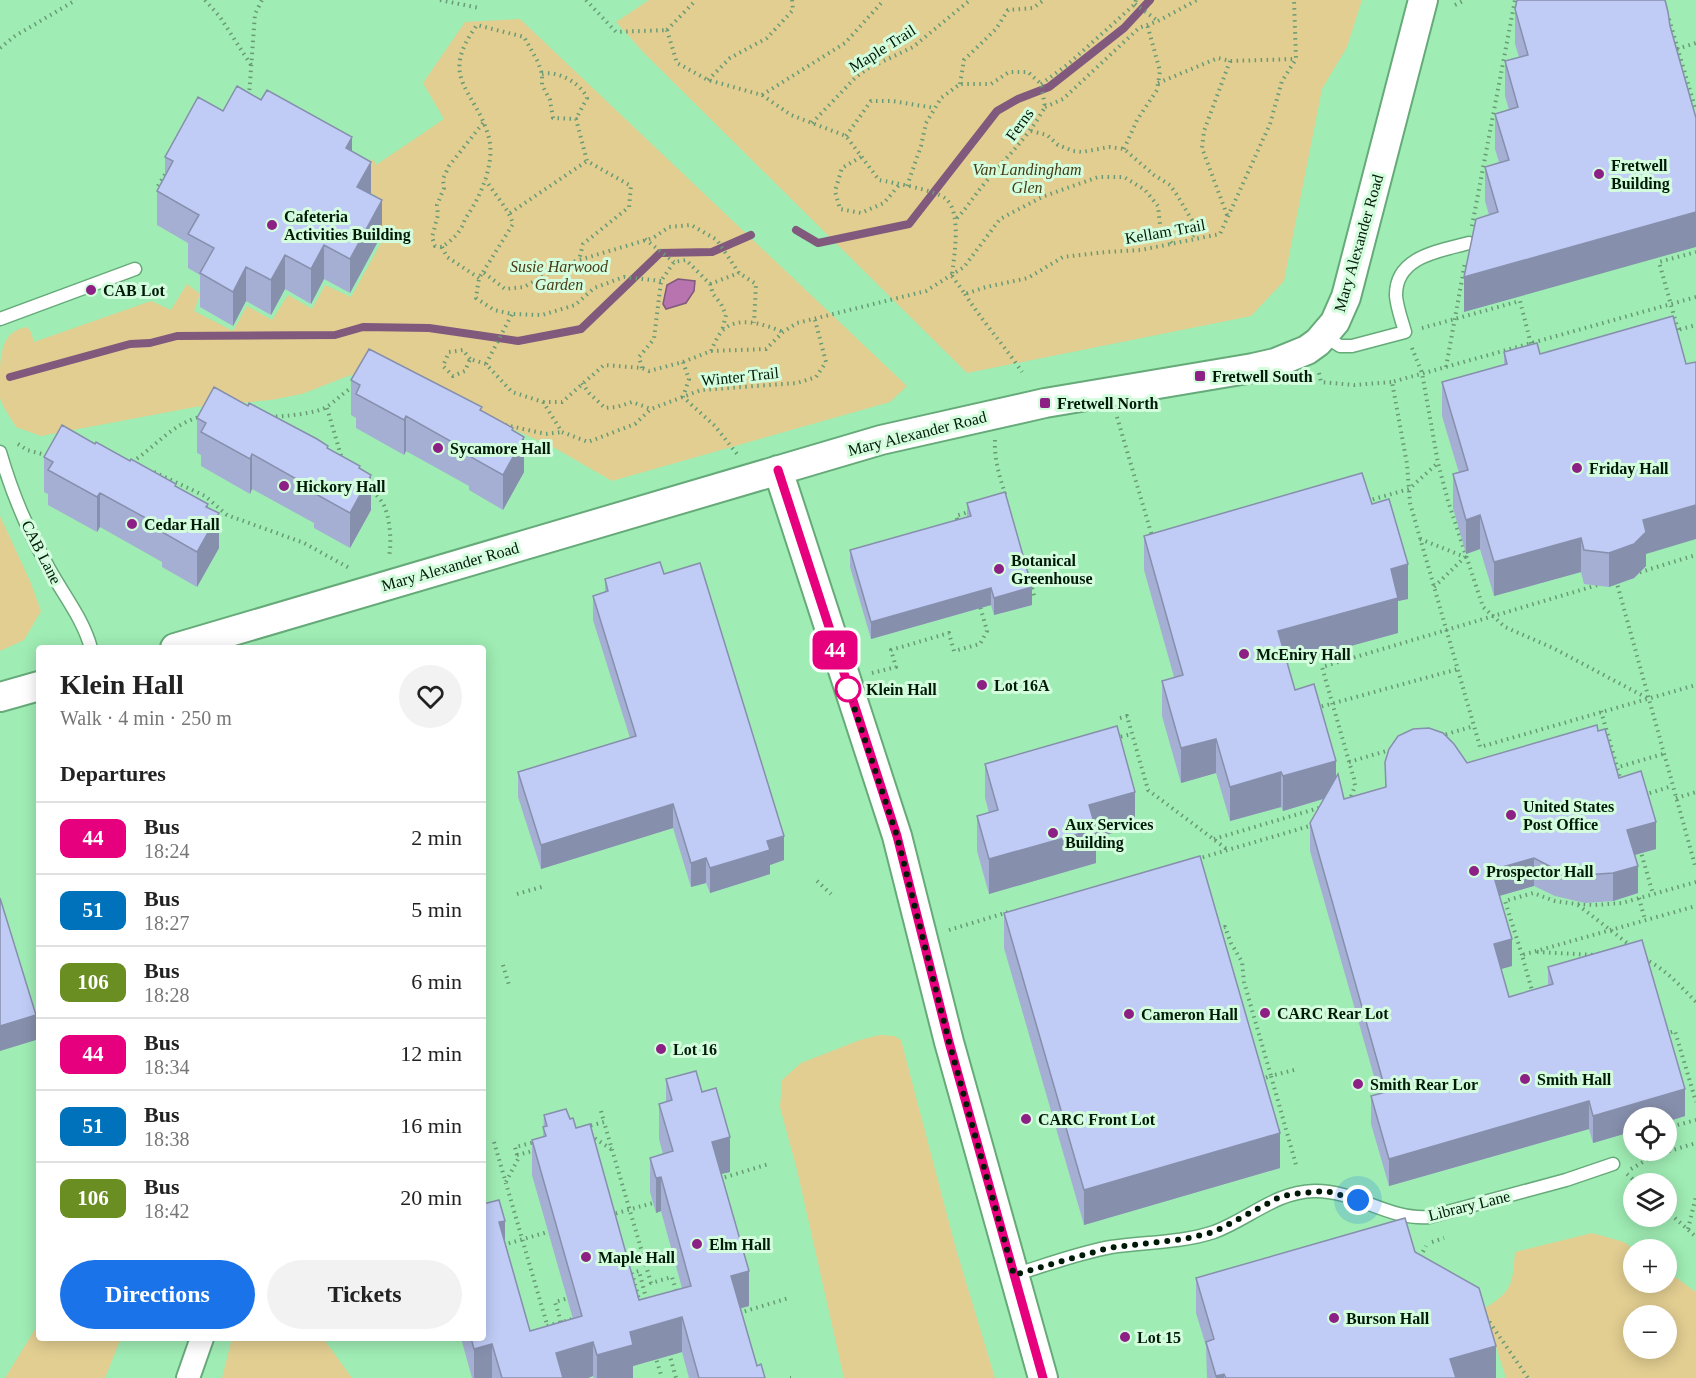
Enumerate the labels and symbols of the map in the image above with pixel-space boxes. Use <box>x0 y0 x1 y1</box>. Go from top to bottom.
street label: Maple Trail <box>846 21 920 76</box>
street label: Ferns <box>1002 105 1037 144</box>
place label: Fretwell Building <box>1611 157 1670 193</box>
park label: Van Landingham Glen <box>973 161 1081 196</box>
marker: Fretwell Building <box>1592 167 1606 181</box>
street label: Mary Alexander Road <box>1331 172 1387 314</box>
place label: Cafeteria Activities Building <box>284 208 411 244</box>
street label: Kellam Trail <box>1124 216 1207 247</box>
marker: Cafeteria Activities Building <box>265 218 279 232</box>
park label: Susie Harwood Garden <box>510 258 609 293</box>
place label: CAB Lot <box>103 282 165 299</box>
marker: CAB Lot <box>84 283 98 297</box>
street label: Winter Trail <box>700 364 780 389</box>
place label: Fretwell South <box>1212 368 1313 385</box>
marker: Fretwell South <box>1193 369 1207 383</box>
place label: Fretwell North <box>1057 395 1159 412</box>
marker: Fretwell North <box>1038 396 1052 410</box>
street label: Mary Alexander Road <box>846 408 988 460</box>
place label: Sycamore Hall <box>450 440 551 458</box>
marker: Sycamore Hall <box>431 441 445 455</box>
place label: Friday Hall <box>1589 460 1669 478</box>
marker: Friday Hall <box>1570 461 1584 475</box>
place label: Hickory Hall <box>296 478 386 496</box>
marker: Hickory Hall <box>277 479 291 493</box>
place label: Cedar Hall <box>144 516 220 533</box>
marker: Cedar Hall <box>125 517 139 531</box>
street label: CAB Lane <box>18 518 65 587</box>
street label: Mary Alexander Road <box>379 539 521 595</box>
place label: Botanical Greenhouse <box>1011 552 1092 587</box>
marker: Botanical Greenhouse <box>992 562 1006 576</box>
line badge: 44 <box>808 630 862 670</box>
place label: McEniry Hall <box>1256 646 1351 664</box>
marker: McEniry Hall <box>1237 647 1251 661</box>
marker: Klein Hall <box>835 676 861 702</box>
place label: Lot 16A <box>994 677 1050 694</box>
marker: Lot 16A <box>975 678 989 692</box>
place label: Klein Hall <box>866 681 937 698</box>
place label: United States Post Office <box>1523 798 1614 833</box>
marker: United States Post Office <box>1504 808 1518 822</box>
place label: Aux Services Building <box>1065 816 1153 852</box>
marker: Aux Services Building <box>1046 826 1060 840</box>
place label: Prospector Hall <box>1486 863 1594 881</box>
marker: Prospector Hall <box>1467 864 1481 878</box>
place label: CARC Rear Lot <box>1277 1005 1389 1022</box>
place label: Cameron Hall <box>1141 1006 1239 1023</box>
marker: CARC Rear Lot <box>1258 1006 1272 1020</box>
marker: Cameron Hall <box>1122 1007 1136 1021</box>
place label: Lot 16 <box>673 1041 717 1058</box>
marker: Lot 16 <box>654 1042 668 1056</box>
place label: Smith Hall <box>1537 1071 1612 1088</box>
marker: Smith Hall <box>1518 1072 1532 1086</box>
place label: Smith Rear Lor <box>1370 1076 1478 1093</box>
marker: Smith Rear Lor <box>1351 1077 1365 1091</box>
place label: CARC Front Lot <box>1038 1111 1156 1128</box>
marker: CARC Front Lot <box>1019 1112 1033 1126</box>
your location <box>1343 1185 1373 1215</box>
street label: Library Lane <box>1426 1187 1512 1225</box>
place label: Elm Hall <box>709 1236 771 1253</box>
marker: Elm Hall <box>690 1237 704 1251</box>
place label: Maple Hall <box>598 1249 675 1267</box>
marker: Maple Hall <box>579 1250 593 1264</box>
place label: Burson Hall <box>1346 1310 1430 1327</box>
marker: Burson Hall <box>1327 1311 1341 1325</box>
place label: Lot 15 <box>1137 1329 1181 1346</box>
marker: Lot 15 <box>1118 1330 1132 1344</box>

